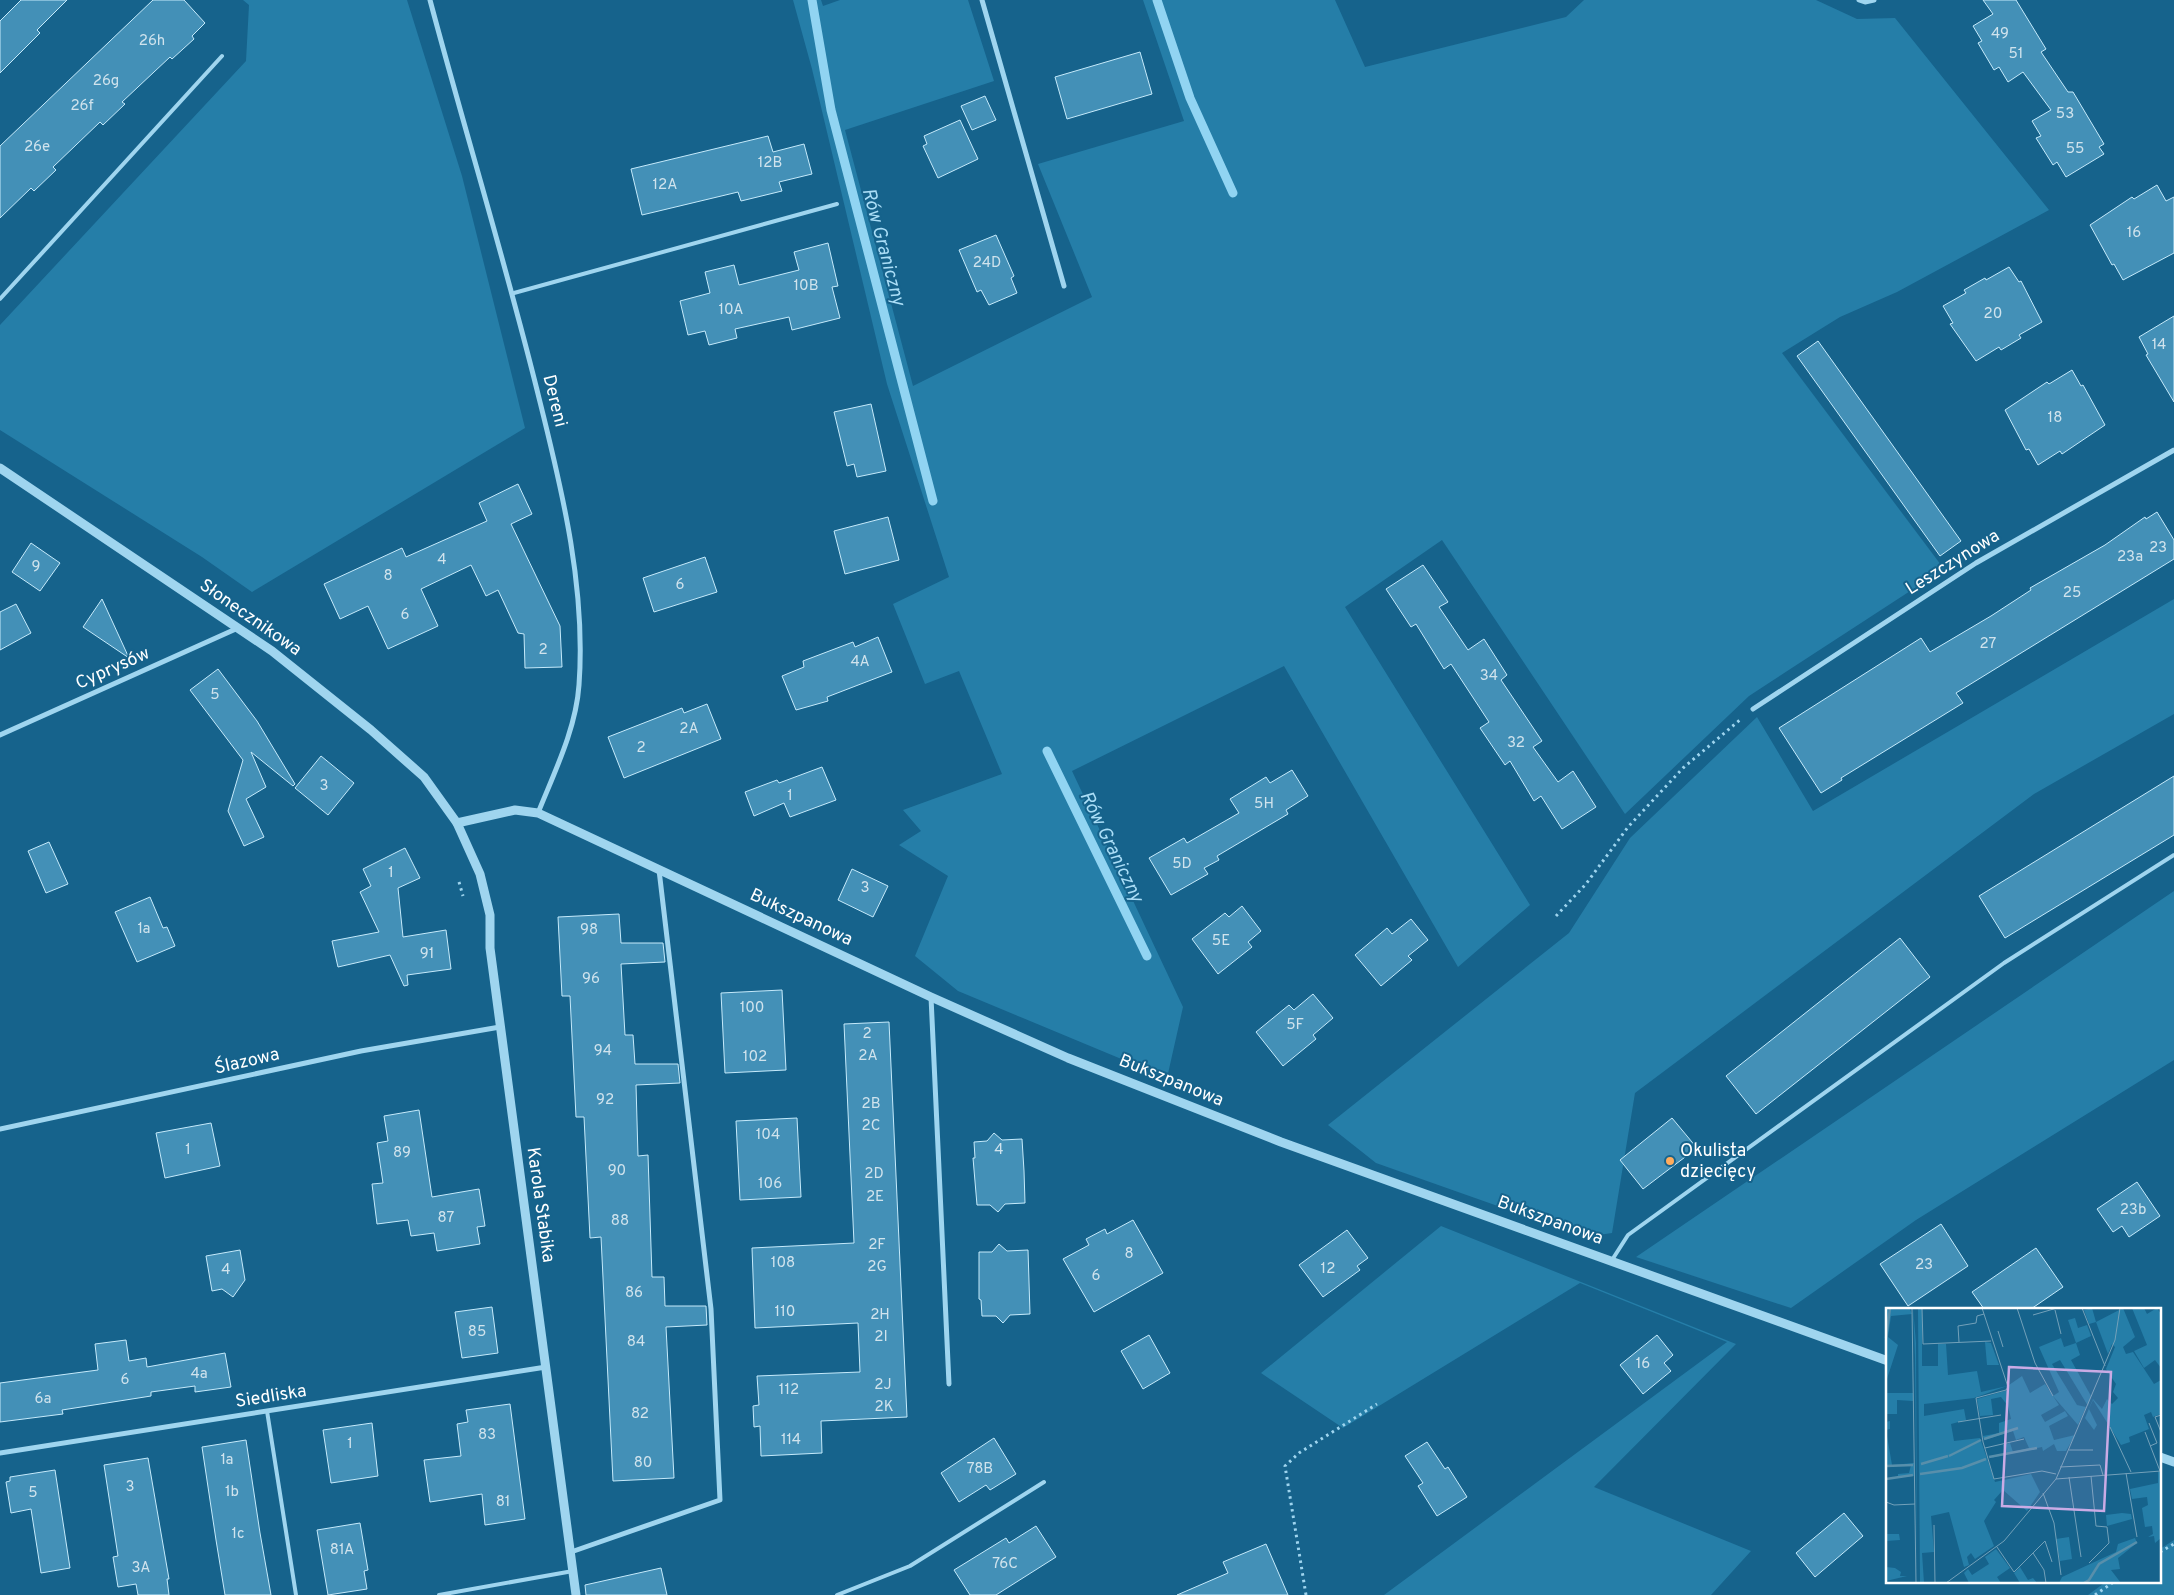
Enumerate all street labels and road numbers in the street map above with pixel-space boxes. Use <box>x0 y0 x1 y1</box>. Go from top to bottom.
street label: Dereni <box>536 372 572 430</box>
street label: Leszczynowa <box>1902 525 2004 601</box>
street label: Słonecznikowa <box>194 574 306 662</box>
street label: Cyprysów <box>72 642 154 696</box>
street label: Bukszpanowa <box>746 884 856 952</box>
street label: Ślazowa <box>212 1041 282 1081</box>
street label: Bukszpanowa <box>1115 1050 1227 1112</box>
street label: Karola Stabika <box>521 1146 559 1264</box>
street label: Bukszpanowa <box>1494 1191 1606 1251</box>
street label: Siedliska <box>234 1380 308 1414</box>

